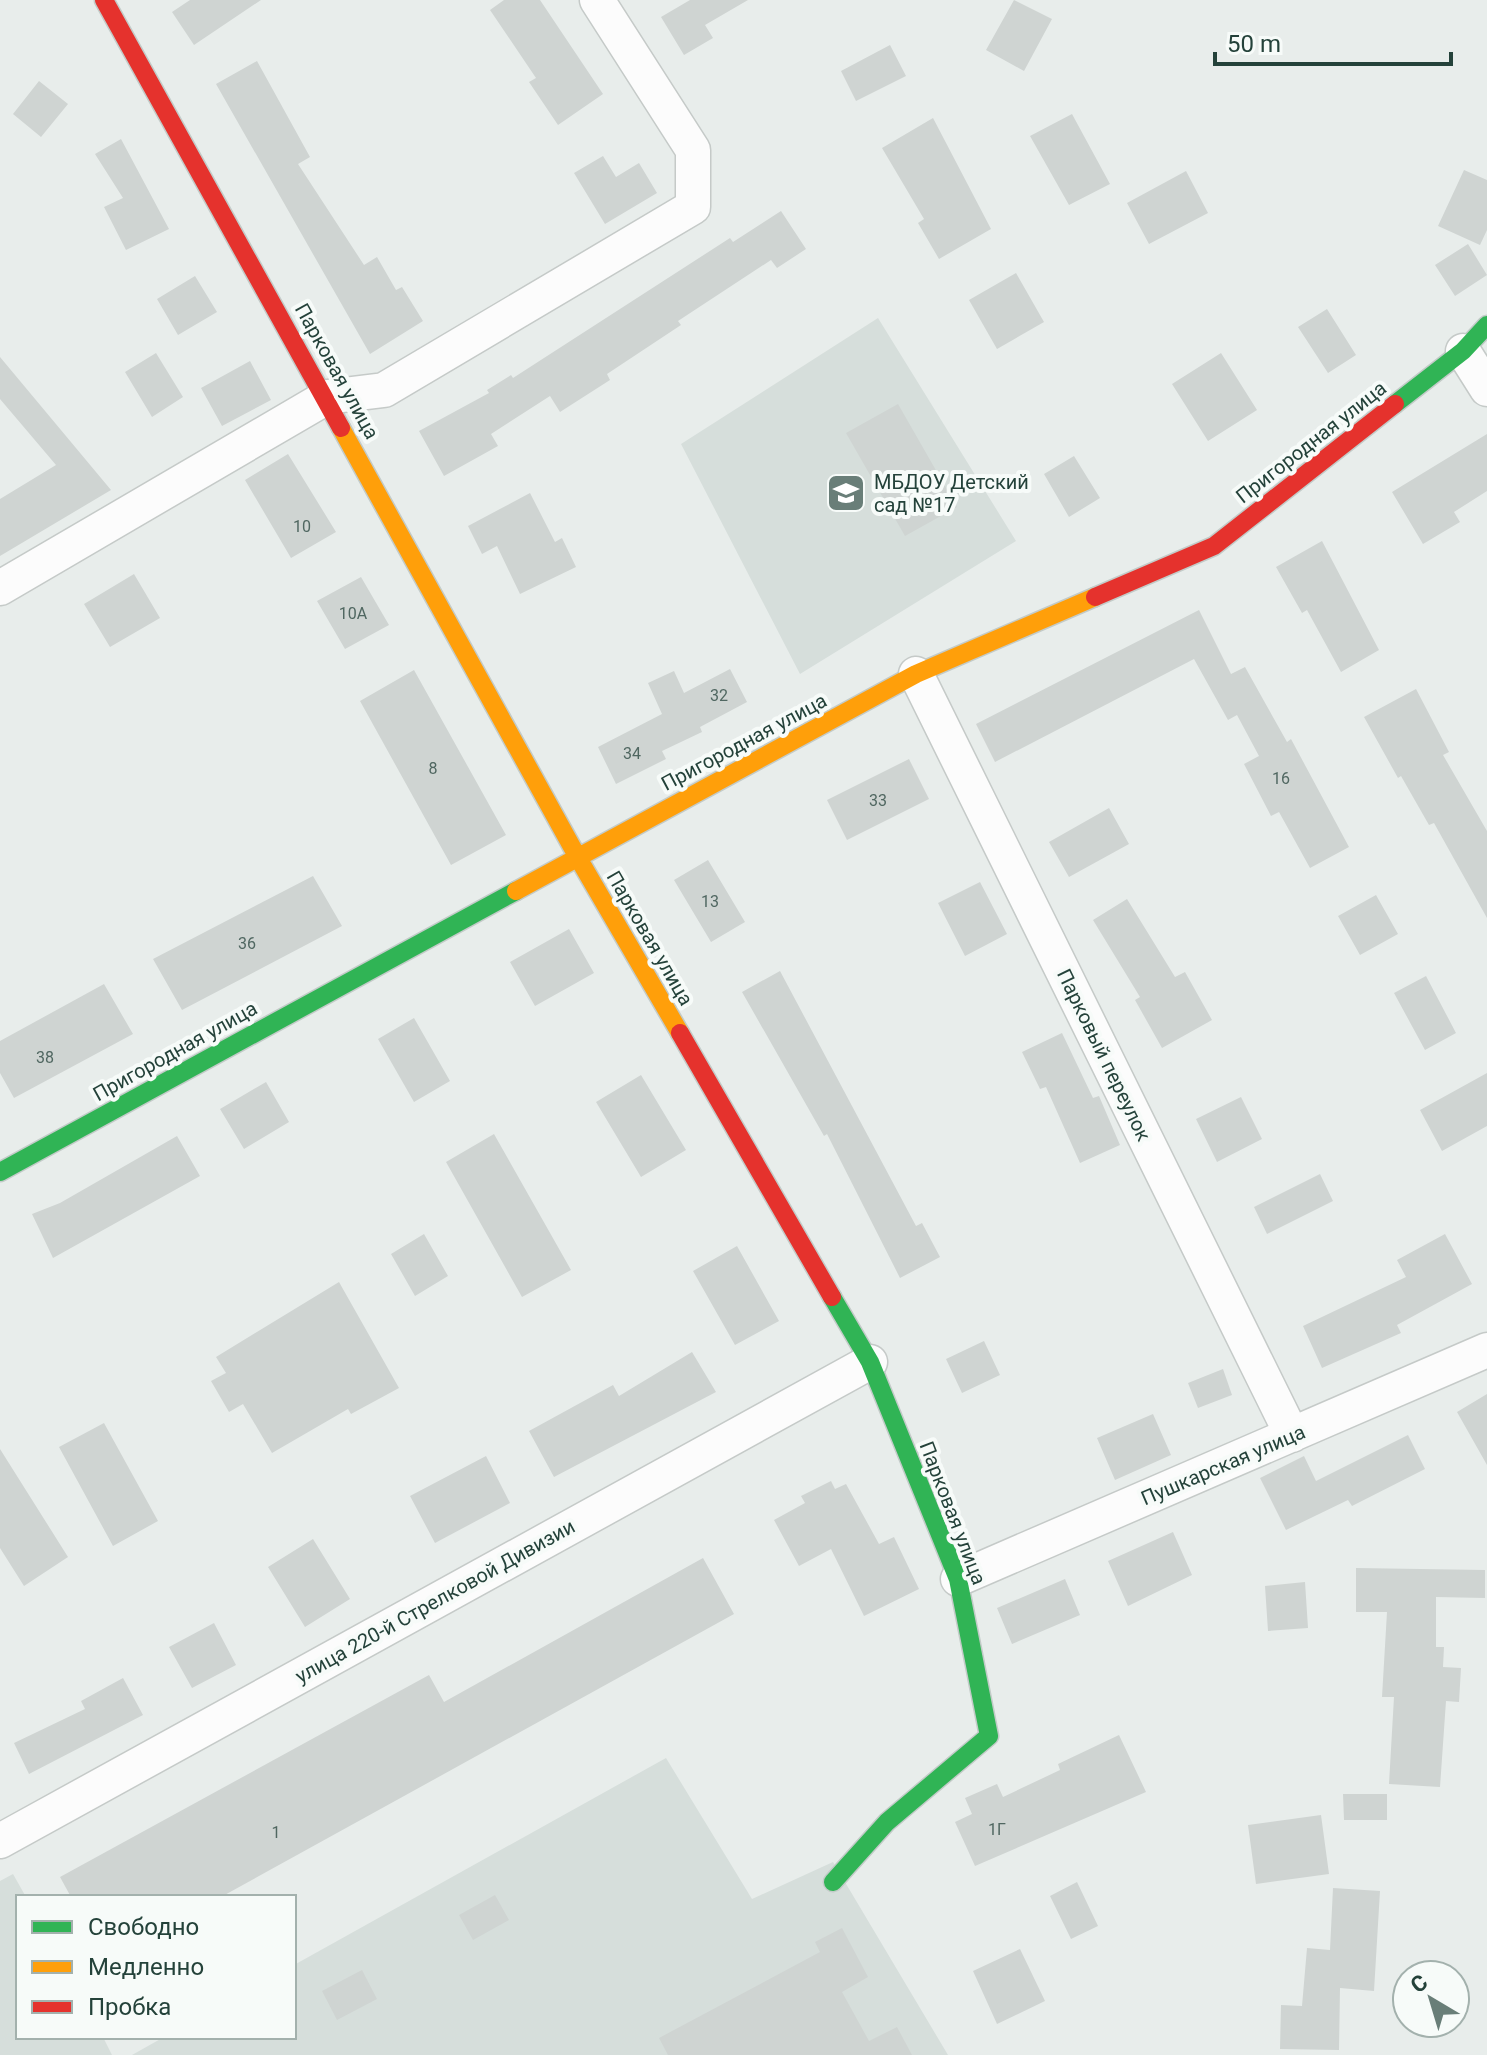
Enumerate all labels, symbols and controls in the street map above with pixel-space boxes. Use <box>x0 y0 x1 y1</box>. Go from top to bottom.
scale bar <box>1215 16 1451 66</box>
text: 50 m <box>1227 30 1281 58</box>
street label: Парковая улица <box>290 299 384 443</box>
street label: Пригородная улица <box>1231 376 1391 508</box>
place label: МБДОУ Детский сад №17 <box>874 470 1029 517</box>
school or university icon: МБДОУ Детский сад №17 <box>825 472 867 514</box>
house number: 10 <box>293 517 311 536</box>
house number: 10А <box>339 604 368 623</box>
house number: 32 <box>710 686 728 705</box>
street label: Пригородная улица <box>657 688 831 796</box>
house number: 34 <box>623 744 641 763</box>
house number: 8 <box>429 759 438 778</box>
house number: 16 <box>1272 769 1290 788</box>
house number: 33 <box>869 791 887 810</box>
street label: Парковая улица <box>602 866 698 1010</box>
house number: 13 <box>701 892 719 911</box>
house number: 36 <box>238 934 256 953</box>
street label: Парковый переулок <box>1052 965 1156 1145</box>
street label: Пригородная улица <box>89 996 261 1106</box>
house number: 38 <box>36 1048 54 1067</box>
street label: Пушкарская улица <box>1137 1420 1309 1510</box>
street label: Парковая улица <box>915 1438 991 1588</box>
street label: улица 220-й Стрелковой Дивизии <box>291 1514 579 1688</box>
house number: 1Г <box>988 1820 1006 1839</box>
house number: 1 <box>272 1823 281 1842</box>
legend <box>16 1895 296 2039</box>
text: Свободно <box>88 1913 199 1941</box>
text: Медленно <box>88 1953 204 1981</box>
north arrow <box>1391 1959 1471 2039</box>
text: С <box>1406 1969 1432 1998</box>
text: Пробка <box>88 1993 171 2021</box>

